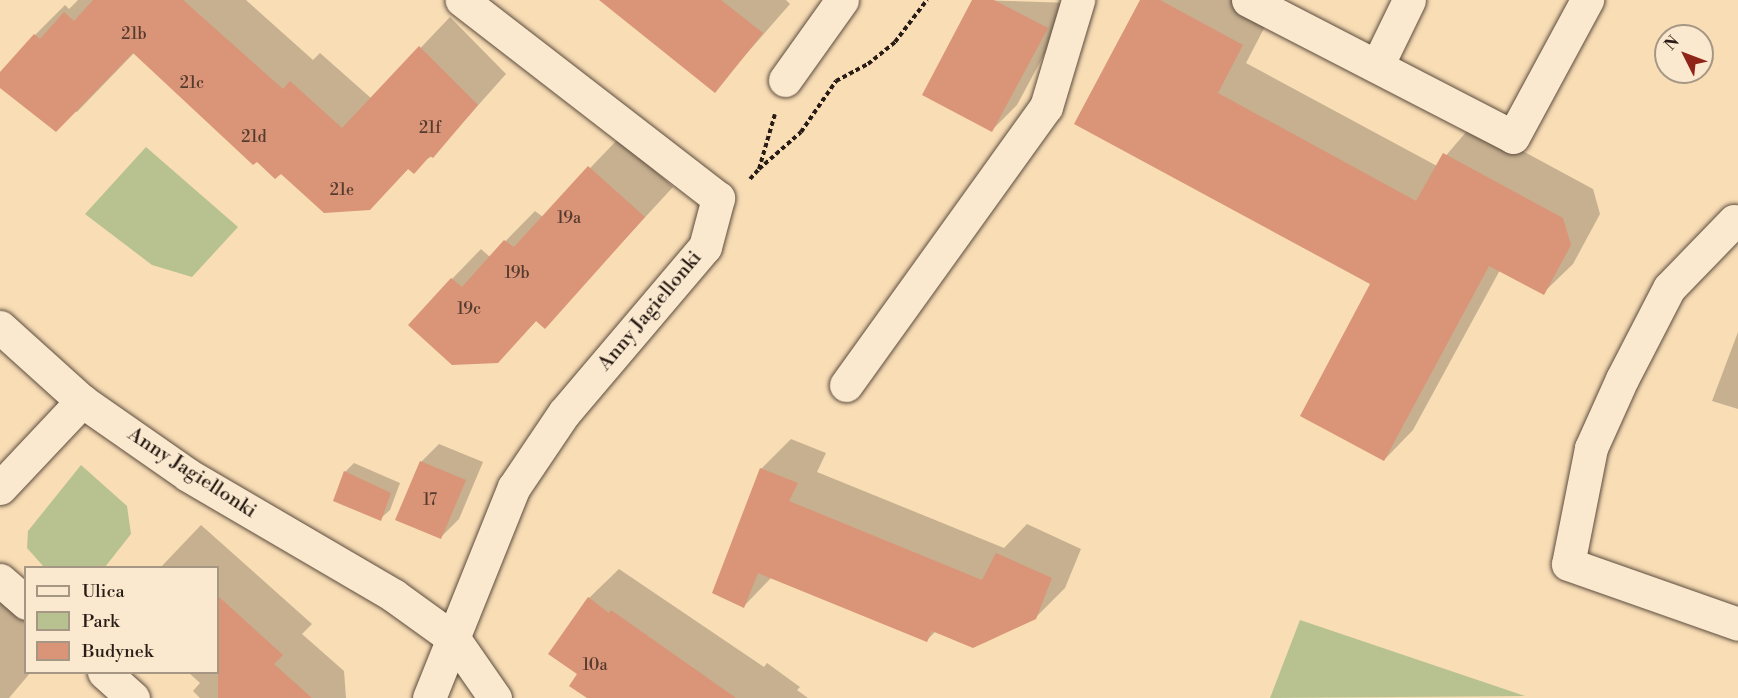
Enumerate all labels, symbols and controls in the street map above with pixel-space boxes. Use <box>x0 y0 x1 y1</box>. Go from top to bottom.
house number: 21b <box>121 24 147 44</box>
north arrow <box>1654 24 1714 84</box>
text: N <box>1660 32 1684 55</box>
house number: 21c <box>180 73 204 93</box>
house number: 21f <box>419 118 441 138</box>
house number: 21d <box>241 127 267 147</box>
house number: 21e <box>330 180 354 200</box>
house number: 19a <box>557 208 581 228</box>
street label: Anny Jagiellonki <box>593 246 707 376</box>
house number: 19b <box>504 263 530 283</box>
house number: 19c <box>457 299 481 319</box>
street label: Anny Jagiellonki <box>123 422 261 524</box>
house number: 17 <box>423 490 437 510</box>
legend <box>24 566 219 674</box>
text: Ulica <box>82 580 125 603</box>
text: Park <box>82 610 119 633</box>
text: Budynek <box>82 640 153 663</box>
house number: 10a <box>582 655 608 675</box>

